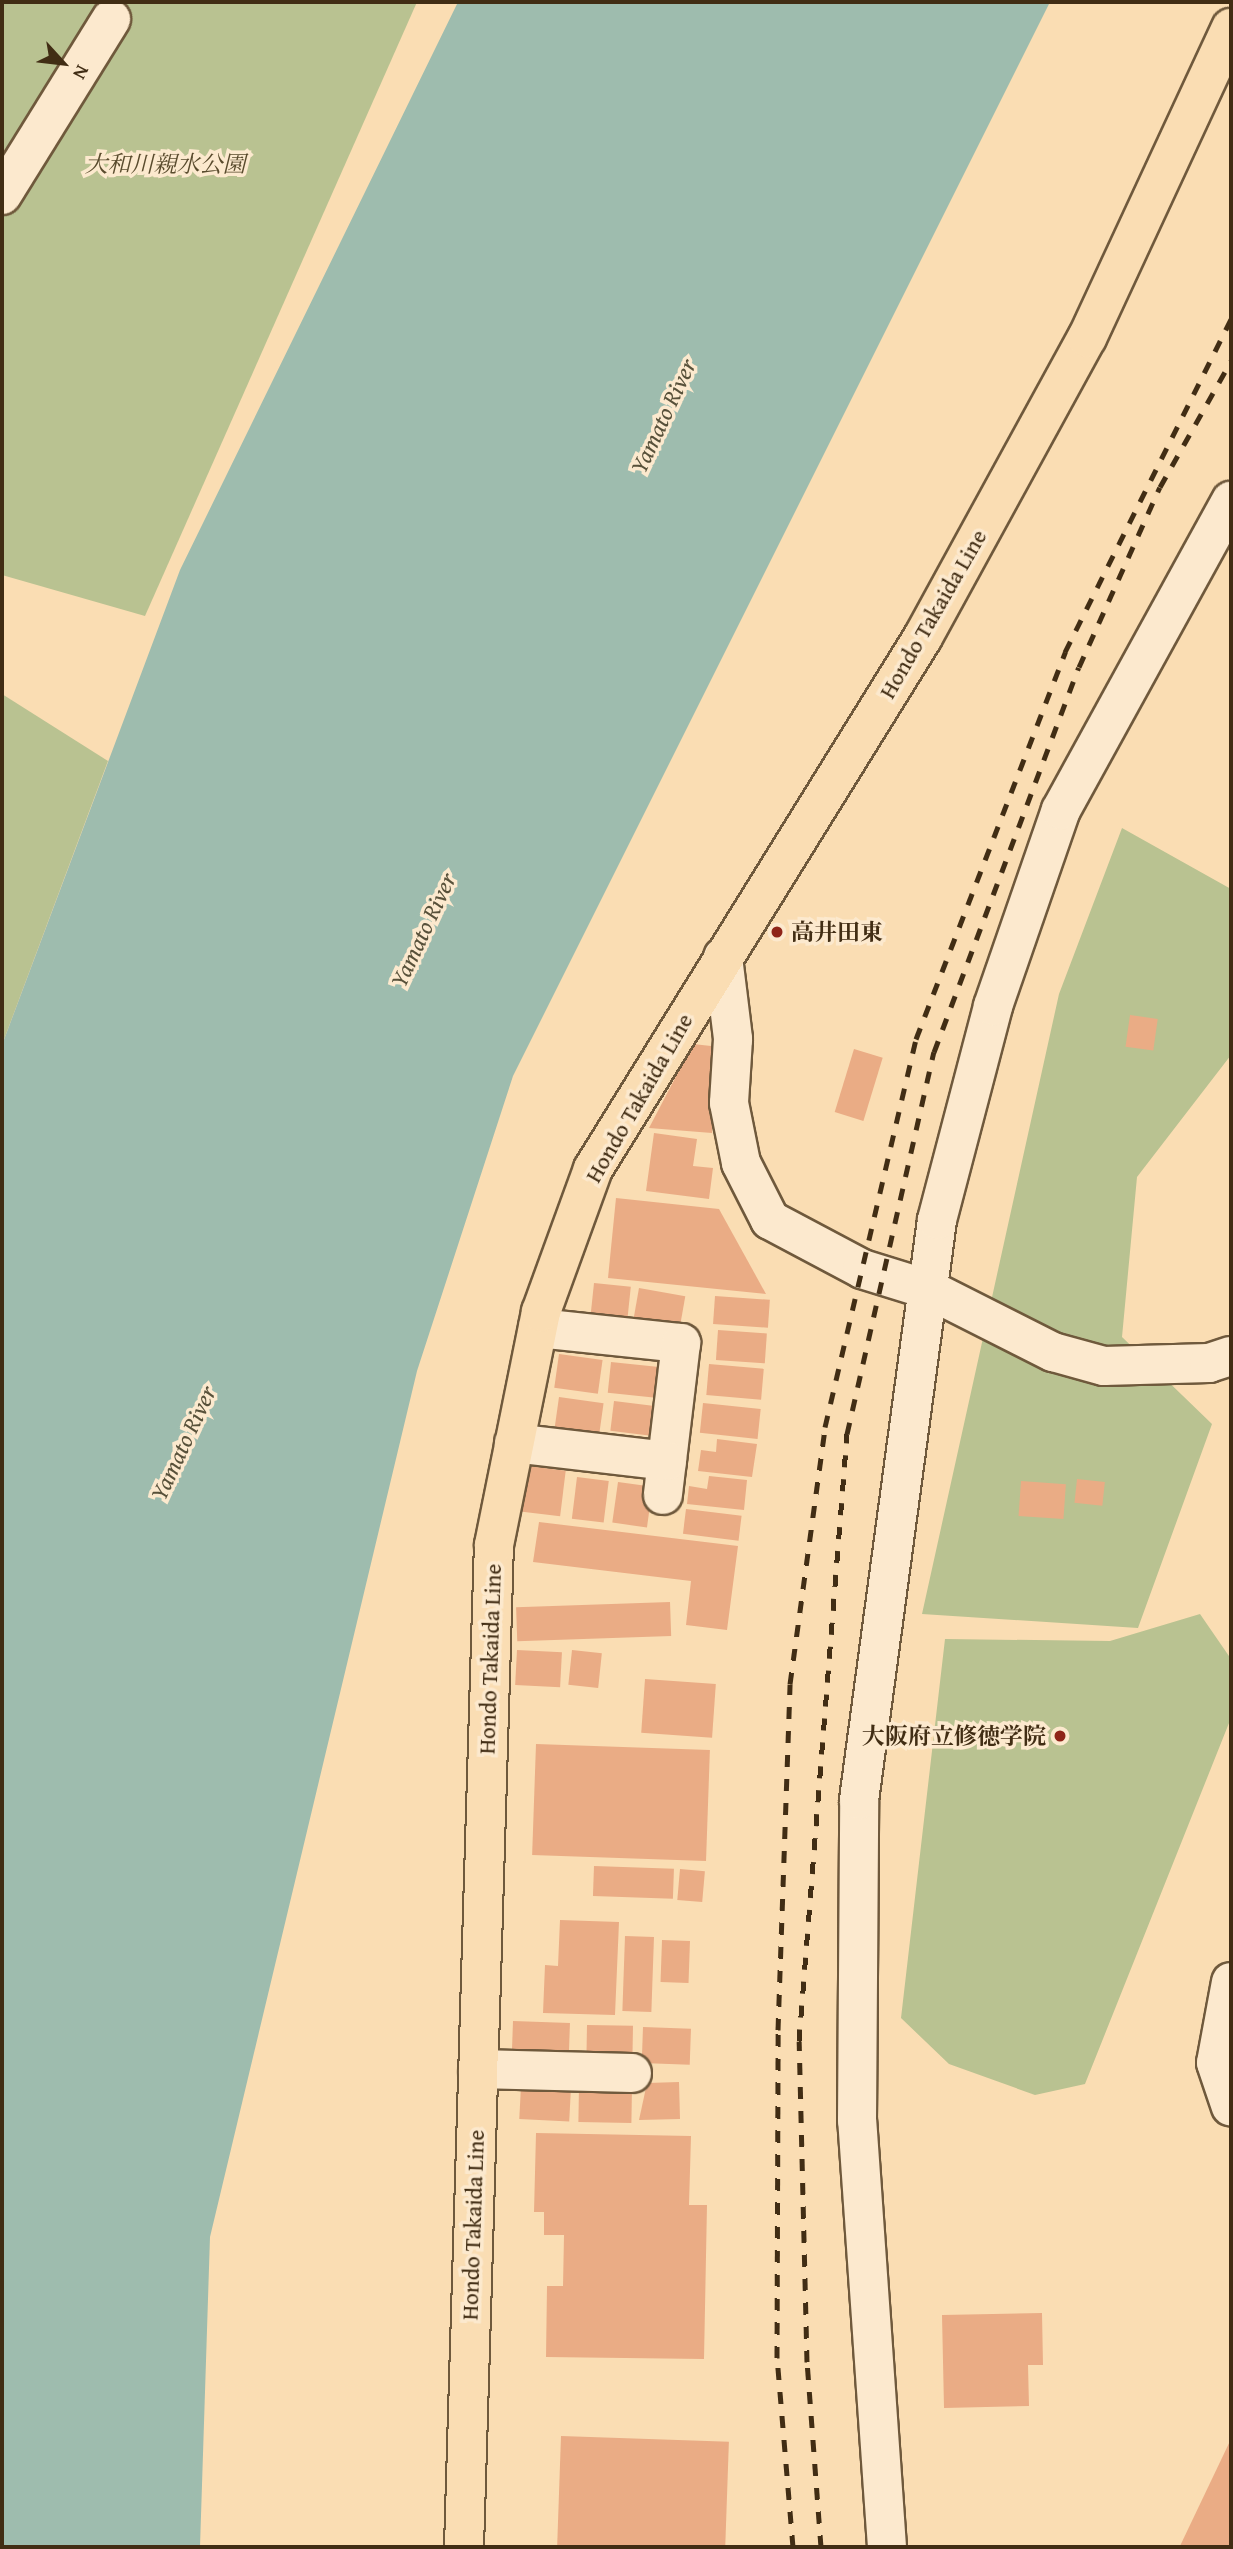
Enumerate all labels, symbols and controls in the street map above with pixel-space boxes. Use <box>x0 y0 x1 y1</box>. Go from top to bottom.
north arrow <box>28 28 98 98</box>
text: N <box>66 61 97 85</box>
park label: 大和川親水公園 <box>85 150 245 178</box>
water label: Yamato River <box>624 354 702 478</box>
street label: Hondo Takaida Line <box>873 525 993 703</box>
water label: Yamato River <box>384 868 462 992</box>
place label: 高井田東 <box>791 918 883 946</box>
marker: 高井田東 <box>769 924 785 940</box>
street label: Hondo Takaida Line <box>579 1009 699 1187</box>
water label: Yamato River <box>144 1381 222 1505</box>
street label: Hondo Takaida Line <box>473 1563 507 1755</box>
place label: 大阪府立修徳学院 <box>862 1722 1046 1750</box>
marker: 大阪府立修徳学院 <box>1052 1728 1068 1744</box>
street label: Hondo Takaida Line <box>456 2129 490 2321</box>

